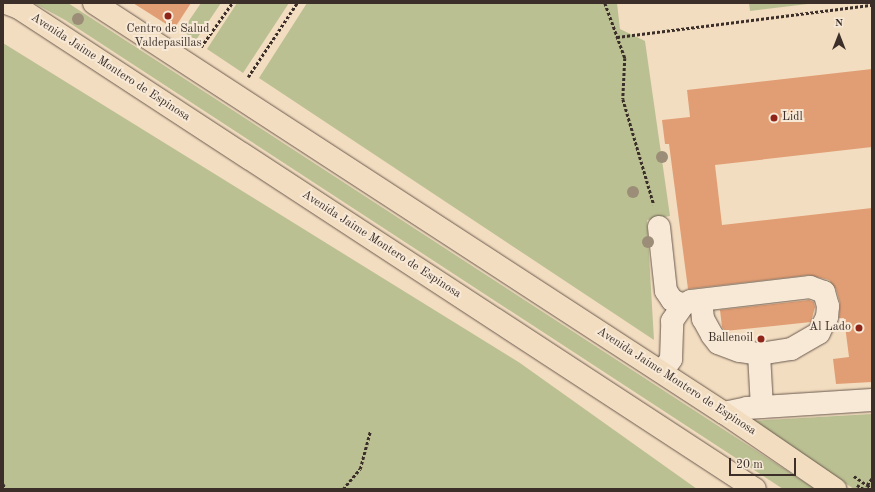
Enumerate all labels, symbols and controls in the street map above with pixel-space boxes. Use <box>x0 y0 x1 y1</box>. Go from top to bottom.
marker: Centro de Salud Valdepasillas <box>162 10 174 22</box>
street label: Avenida Jaime Montero de Espinosa <box>28 11 192 125</box>
north arrow <box>819 16 859 56</box>
text: N <box>835 18 843 29</box>
place label: Centro de Salud Valdepasillas <box>127 23 209 51</box>
place label: Lidl <box>782 111 803 125</box>
marker: Lidl <box>769 113 779 123</box>
street label: Avenida Jaime Montero de Espinosa <box>299 188 463 302</box>
place label: Al Lado <box>809 321 851 335</box>
marker: Al Lado <box>854 323 864 333</box>
street label: Avenida Jaime Montero de Espinosa <box>594 325 758 439</box>
place label: Ballenoil <box>708 332 753 346</box>
marker: Ballenoil <box>756 334 766 344</box>
scale bar <box>731 450 798 476</box>
text: 20 m <box>736 459 763 471</box>

